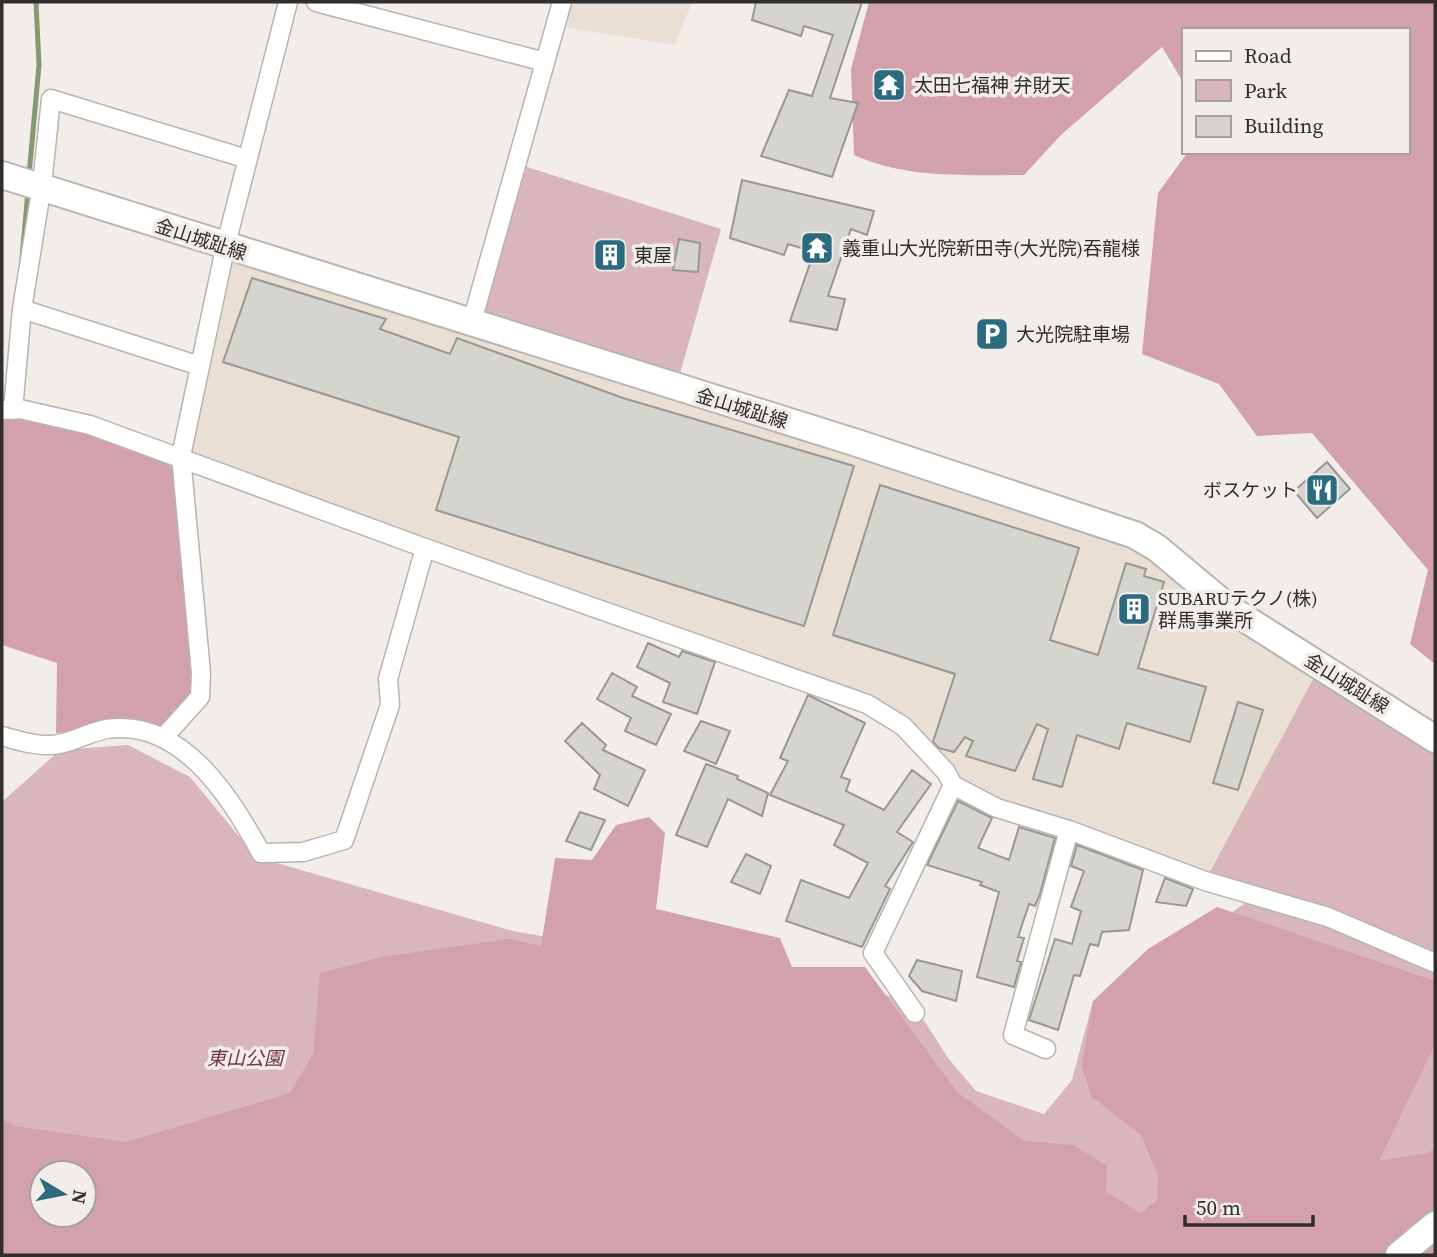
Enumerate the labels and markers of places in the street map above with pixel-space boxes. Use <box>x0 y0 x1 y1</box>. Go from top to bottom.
temple icon: 太田七福神 弁財天 <box>870 66 908 104</box>
place label: 太田七福神 弁財天 <box>914 72 1070 98</box>
temple icon: 義重山大光院新田寺(大光院)吞龍様 <box>798 229 836 267</box>
place label: 義重山大光院新田寺(大光院)吞龍様 <box>842 235 1140 261</box>
building icon: 東屋 <box>591 236 629 274</box>
place label: 東屋 <box>634 242 672 268</box>
parking icon: 大光院駐車場 <box>973 315 1011 353</box>
place label: 大光院駐車場 <box>1016 321 1130 347</box>
restaurant icon: ボスケット <box>1303 471 1341 509</box>
place label: ボスケット <box>1203 477 1298 503</box>
place label: SUBARUテクノ(株) 群馬事業所 <box>1158 585 1318 633</box>
building icon: SUBARUテクノ(株) 群馬事業所 <box>1115 590 1153 628</box>

